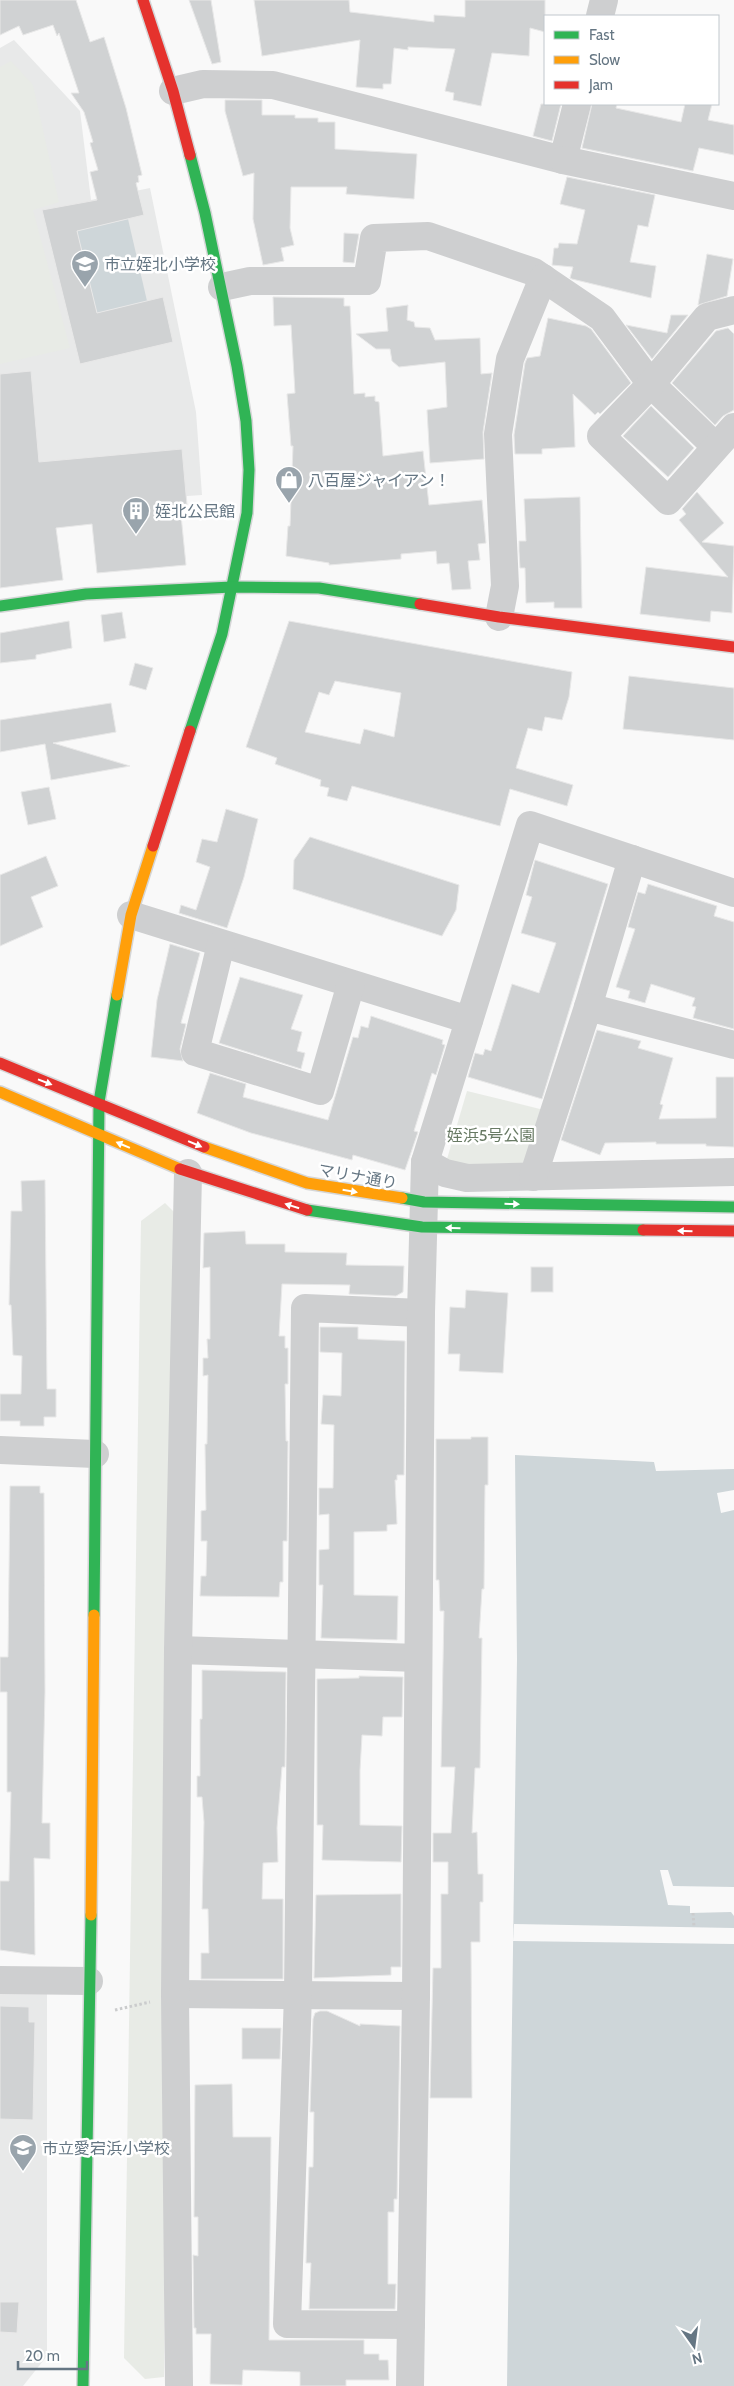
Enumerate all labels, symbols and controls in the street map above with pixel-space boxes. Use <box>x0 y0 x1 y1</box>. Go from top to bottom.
legend <box>544 15 719 105</box>
text: Fast <box>589 26 614 44</box>
text: Slow <box>589 51 620 69</box>
text: Jam <box>588 76 613 94</box>
school or university icon: 市立姪北小学校 <box>70 249 100 288</box>
place label: 市立姪北小学校 <box>104 255 216 274</box>
shop icon: 八百屋ジャイアン！ <box>274 465 304 504</box>
place label: 八百屋ジャイアン！ <box>308 471 451 490</box>
building icon: 姪北公民館 <box>121 496 151 535</box>
place label: 姪北公民館 <box>155 502 235 521</box>
one-way arrow <box>38 1078 53 1086</box>
park label: 姪浜5号公園 <box>447 1126 535 1145</box>
one-way arrow <box>116 1140 130 1148</box>
one-way arrow <box>188 1140 202 1148</box>
street label: マリナ通り <box>317 1160 399 1193</box>
one-way arrow <box>342 1187 358 1195</box>
one-way arrow <box>504 1200 520 1208</box>
one-way arrow <box>284 1202 299 1210</box>
one-way arrow <box>445 1223 461 1231</box>
one-way arrow <box>677 1226 693 1234</box>
school or university icon: 市立愛宕浜小学校 <box>8 2133 38 2172</box>
place label: 市立愛宕浜小学校 <box>42 2139 170 2158</box>
north arrow <box>669 2321 719 2371</box>
scale bar <box>18 2338 86 2370</box>
text: 20 m <box>25 2347 60 2365</box>
text: N <box>690 2349 704 2369</box>

